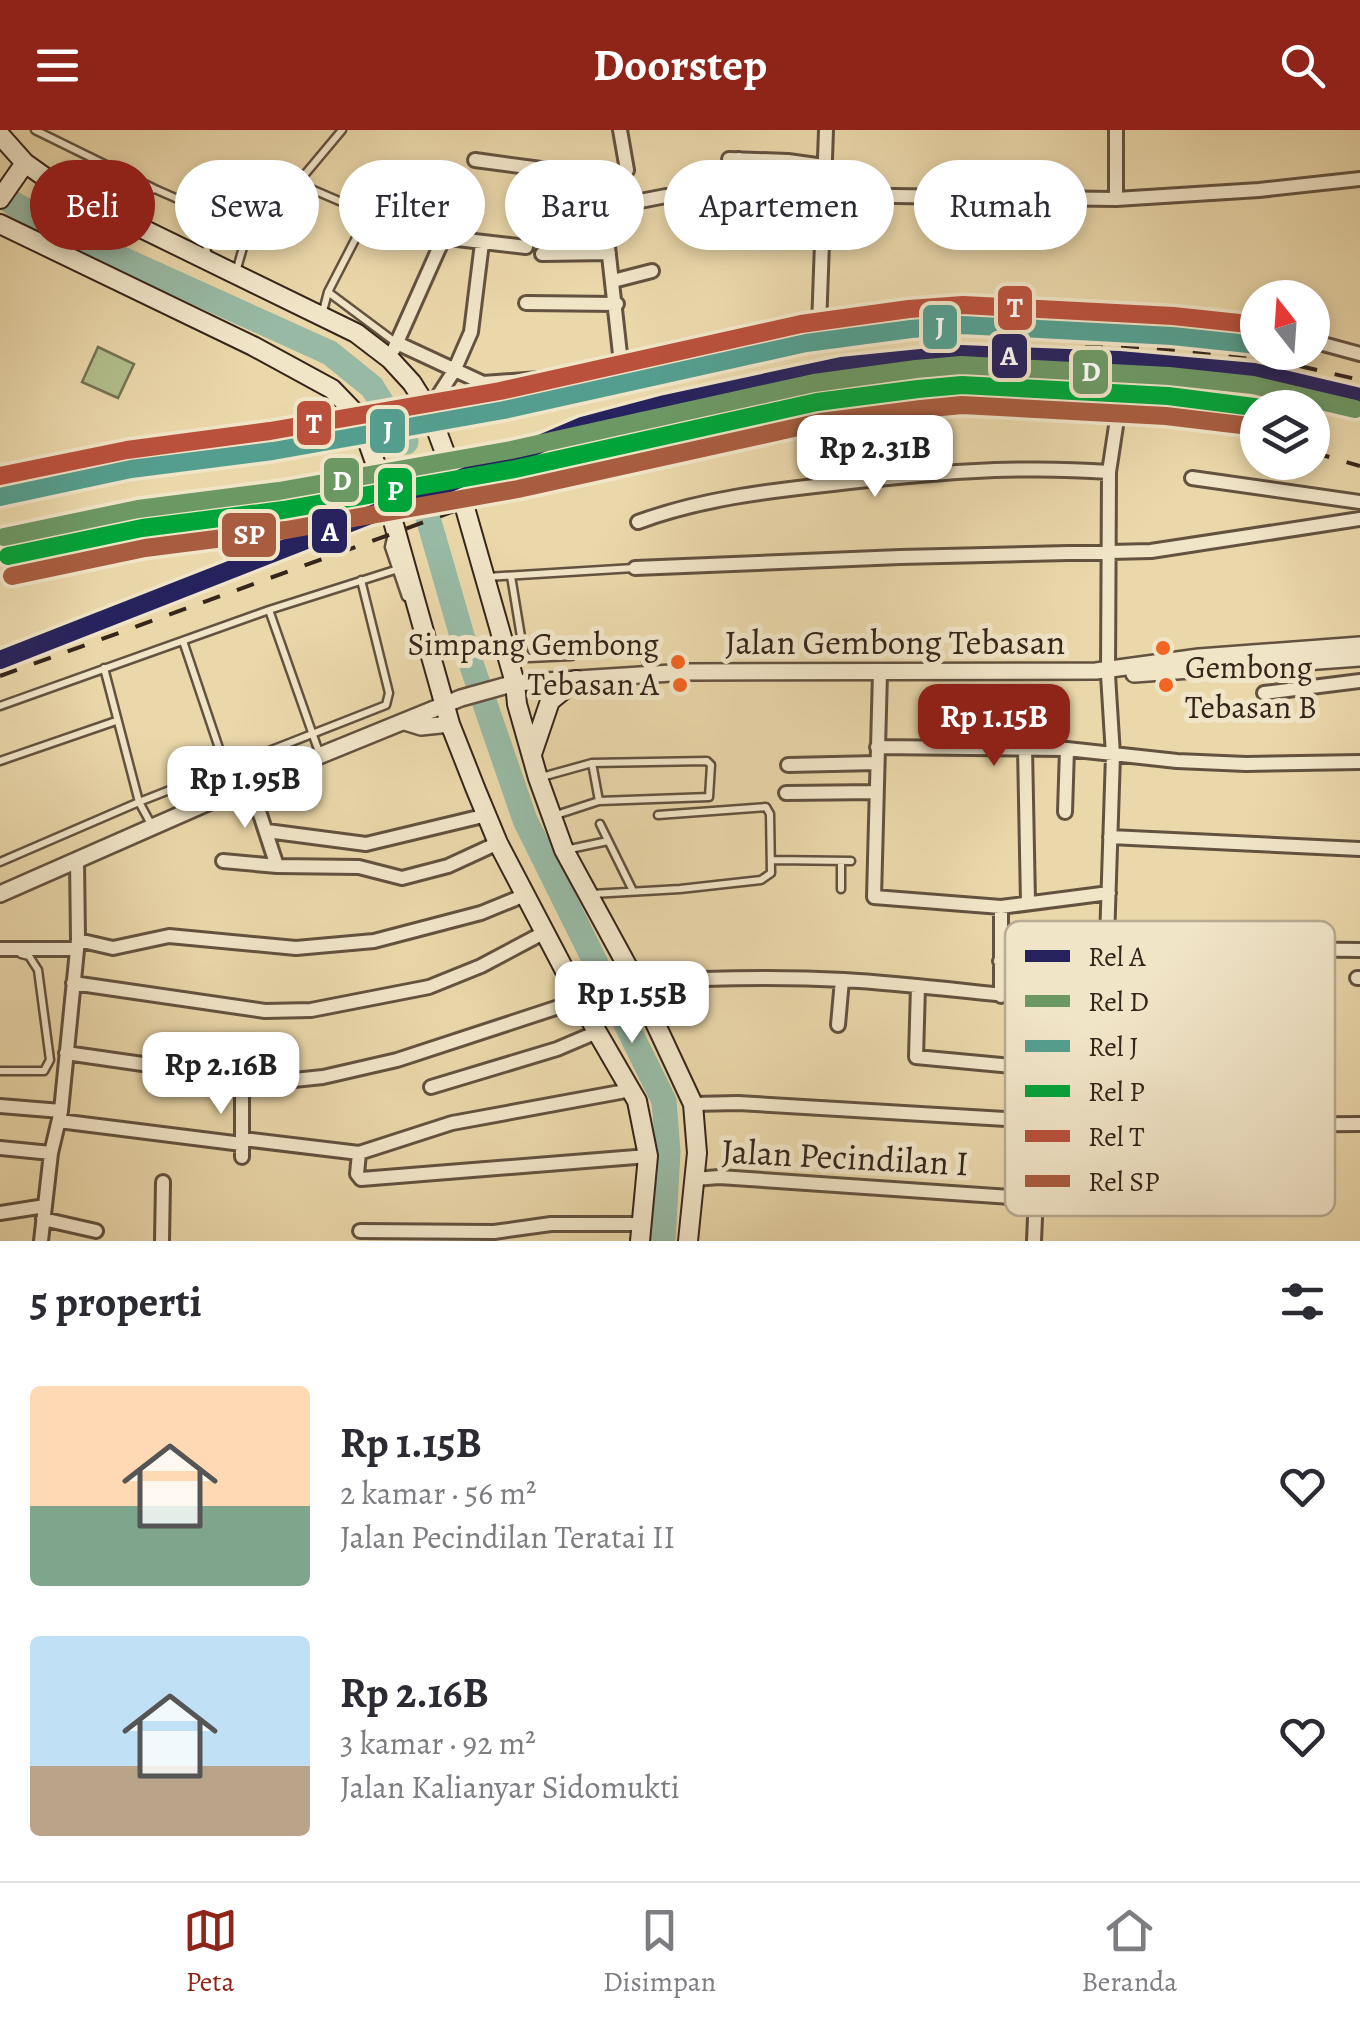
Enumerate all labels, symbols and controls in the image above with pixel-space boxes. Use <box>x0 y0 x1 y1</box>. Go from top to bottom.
text: Doorstep <box>593 34 767 96</box>
icon: menu <box>30 38 85 93</box>
icon: search <box>1275 38 1330 93</box>
chip: Beli <box>30 160 155 250</box>
chip: Sewa <box>175 160 319 250</box>
chip: Filter <box>339 160 485 250</box>
chip: Baru <box>505 160 644 250</box>
chip: Apartemen <box>664 160 894 250</box>
chip: Rumah <box>914 160 1087 250</box>
north arrow <box>1240 280 1330 370</box>
map controls <box>1240 280 1330 480</box>
line badge: T <box>996 284 1034 332</box>
text: T <box>1007 289 1023 327</box>
line badge: J <box>921 303 959 351</box>
text: J <box>935 308 945 346</box>
line badge: A <box>990 332 1029 380</box>
text: A <box>999 337 1018 375</box>
line badge: D <box>1071 348 1110 396</box>
text: D <box>1081 353 1101 391</box>
button: layers <box>1240 390 1330 480</box>
line badge: T <box>295 399 333 447</box>
text: T <box>306 405 322 443</box>
line badge: J <box>368 407 407 455</box>
text: J <box>383 412 393 450</box>
pin: Rp 2.31B <box>772 415 978 500</box>
text: Rp 2.31B <box>819 425 931 469</box>
line badge: D <box>322 456 361 504</box>
text: D <box>332 462 352 500</box>
line badge: P <box>376 466 414 514</box>
text: P <box>387 472 403 510</box>
line badge: A <box>310 507 349 555</box>
line badge: SP <box>220 511 278 559</box>
text: A <box>320 513 339 551</box>
text: SP <box>233 516 265 554</box>
street label: Jalan Gembong Tebasan <box>725 618 1065 666</box>
place label: Simpang Gembong Tebasan A <box>408 622 660 706</box>
unlabelled marker <box>1153 638 1173 658</box>
place label: Gembong Tebasan B <box>1185 645 1317 729</box>
marker: Simpang Gembong Tebasan A <box>668 652 688 672</box>
unlabelled marker <box>670 675 690 695</box>
marker: Gembong Tebasan B <box>1156 675 1176 695</box>
pin: Rp 1.15B <box>891 684 1097 769</box>
text: Rp 1.15B <box>940 694 1048 738</box>
pin: Rp 1.95B <box>142 746 348 831</box>
text: Rp 1.95B <box>189 756 301 800</box>
legend <box>1005 921 1335 1216</box>
text: Rel A <box>1088 938 1146 976</box>
pin: Rp 1.55B <box>529 961 735 1046</box>
text: Rp 1.55B <box>577 971 687 1015</box>
text: Rel D <box>1088 983 1149 1021</box>
text: Rel J <box>1088 1028 1138 1066</box>
pin: Rp 2.16B <box>118 1032 324 1117</box>
text: Rp 2.16B <box>164 1042 278 1086</box>
text: Rel P <box>1088 1073 1145 1111</box>
text: Rel T <box>1088 1118 1144 1156</box>
street label: Jalan Pecindilan I <box>720 1127 970 1187</box>
text: Rel SP <box>1088 1163 1159 1201</box>
text: 5 properti <box>30 1273 202 1330</box>
icon: filters <box>1275 1274 1330 1329</box>
text: Rp 1.15B <box>340 1414 482 1471</box>
icon: home <box>110 1426 230 1546</box>
icon: heart <box>1275 1459 1330 1514</box>
text: 2 kamar · 56 m² <box>340 1471 537 1515</box>
text: Jalan Pecindilan Teratai II <box>340 1515 675 1559</box>
text: Rp 2.16B <box>340 1664 489 1721</box>
icon: home <box>110 1676 230 1796</box>
icon: heart <box>1275 1709 1330 1764</box>
text: 3 kamar · 92 m² <box>340 1721 536 1765</box>
text: Jalan Kalianyar Sidomukti <box>340 1765 680 1809</box>
tab: Peta <box>183 1903 238 2001</box>
tab: Disimpan <box>603 1903 716 2001</box>
tab: Beranda <box>1081 1903 1177 2001</box>

